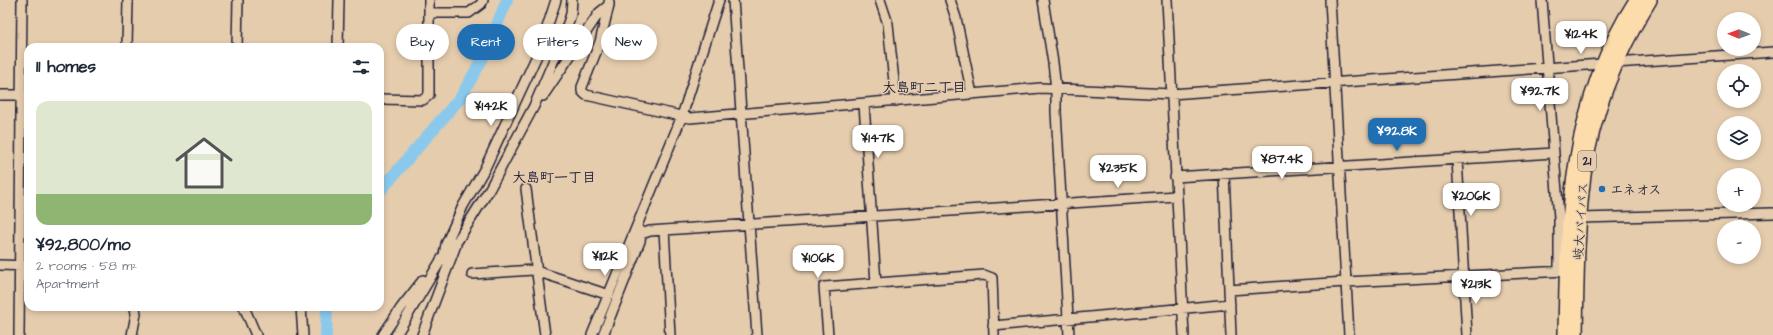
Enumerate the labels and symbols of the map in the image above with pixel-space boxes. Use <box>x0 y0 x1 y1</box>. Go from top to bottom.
north arrow <box>1717 12 1761 56</box>
pin: ¥124K <box>1553 21 1609 55</box>
district label: 大島町二丁目 <box>882 78 966 98</box>
pin: ¥92.7K <box>1507 78 1573 112</box>
pin: ¥142K <box>463 93 519 127</box>
pin: ¥92.8K <box>1364 118 1430 152</box>
pin: ¥147K <box>850 125 906 159</box>
pin: ¥87.4K <box>1249 146 1315 180</box>
road number: 21 <box>1578 151 1596 171</box>
pin: ¥235K <box>1090 155 1146 189</box>
district label: 大島町一丁目 <box>512 168 596 188</box>
place label: エネオス <box>1610 181 1661 199</box>
street label: 岐大バイパス <box>1569 182 1593 260</box>
pin: ¥206K <box>1443 183 1499 217</box>
marker: エネオス <box>1597 184 1607 194</box>
pin: ¥112K <box>577 243 633 277</box>
pin: ¥106K <box>790 245 846 279</box>
pin: ¥213K <box>1448 271 1504 305</box>

